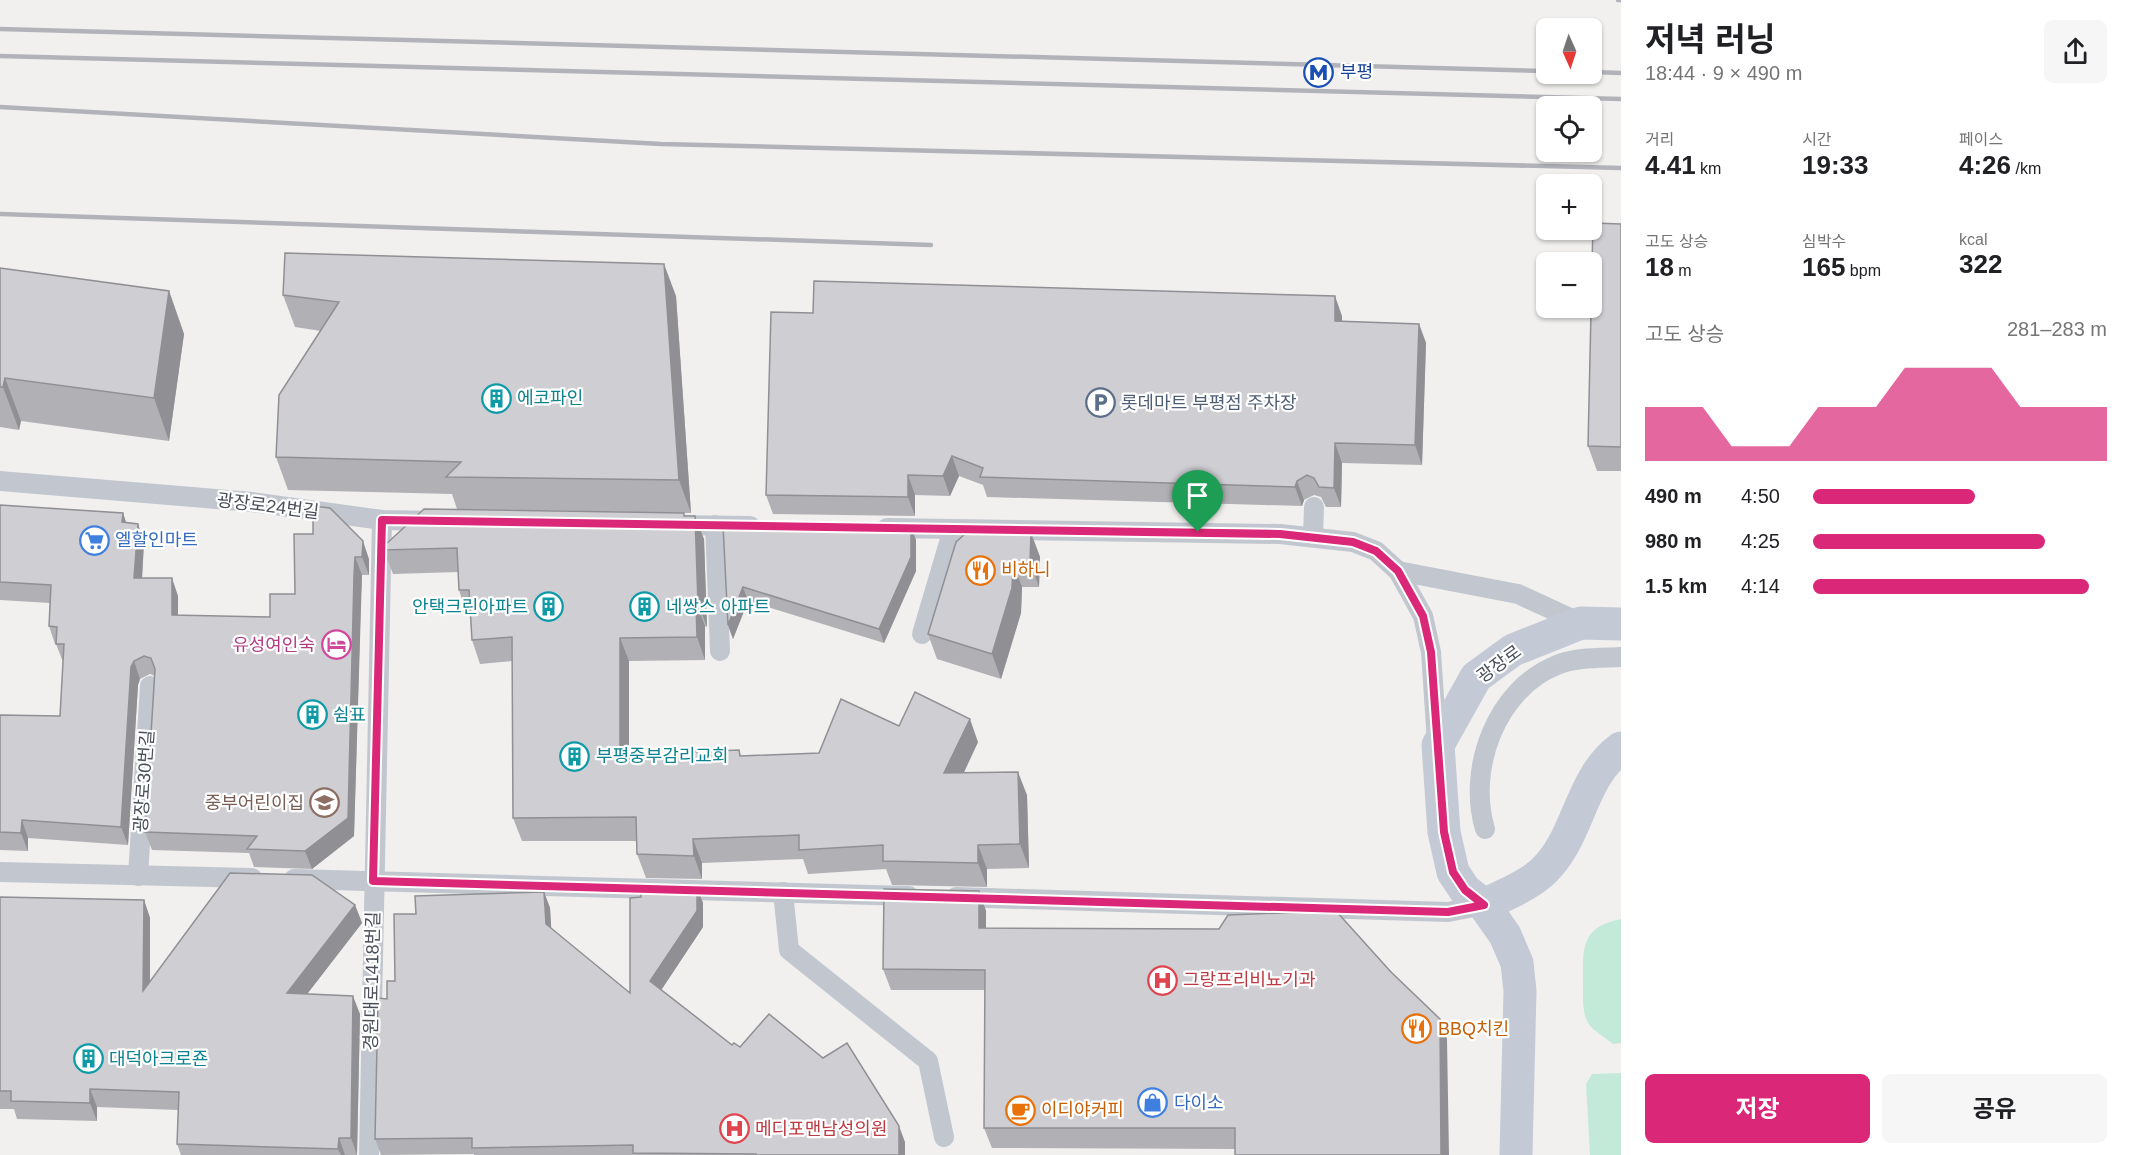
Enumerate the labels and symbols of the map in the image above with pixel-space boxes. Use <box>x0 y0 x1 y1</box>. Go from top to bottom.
north arrow <box>1536 18 1602 84</box>
metro station icon: 부평 <box>1303 56 1335 88</box>
place label: 부평 <box>1340 62 1373 82</box>
building icon: 에코파인 <box>480 382 512 414</box>
parking icon: 롯데마트 부평점 주차장 <box>1084 387 1116 419</box>
place label: 에코파인 <box>517 388 583 408</box>
place label: 롯데마트 부평점 주차장 <box>1121 393 1297 413</box>
pin <box>1172 470 1223 532</box>
street label: 광장로24번길 <box>216 490 320 522</box>
supermarket icon: 엘할인마트 <box>78 524 110 556</box>
place label: 엘할인마트 <box>115 530 198 550</box>
restaurant icon: 비하니 <box>964 554 996 586</box>
place label: 비하니 <box>1001 560 1051 580</box>
building icon: 안택크린아파트 <box>533 591 565 623</box>
building icon: 네쌍스 아파트 <box>629 591 661 623</box>
place label: 안택크린아파트 <box>412 597 528 617</box>
place label: 네쌍스 아파트 <box>666 597 770 617</box>
hotel icon: 유성여인숙 <box>320 629 352 661</box>
place label: 유성여인숙 <box>232 635 315 655</box>
street label: 광장로 <box>1473 641 1525 687</box>
building icon: 쉼표 <box>296 699 328 731</box>
place label: 쉼표 <box>333 705 366 725</box>
street label: 광장로30번길 <box>130 729 158 833</box>
building icon: 부평중부감리교회 <box>559 740 591 772</box>
place label: 부평중부감리교회 <box>596 746 728 766</box>
school or university icon: 중부어린이집 <box>309 787 341 819</box>
place label: 중부어린이집 <box>205 793 304 813</box>
street label: 경원대로1418번길 <box>361 911 383 1051</box>
hospital icon: 그랑프리비뇨기과 <box>1146 964 1178 996</box>
place label: 그랑프리비뇨기과 <box>1183 970 1316 990</box>
restaurant icon: BBQ치킨 <box>1401 1013 1433 1045</box>
place label: BBQ치킨 <box>1438 1019 1509 1039</box>
building icon: 대덕아크로죤 <box>72 1043 104 1075</box>
place label: 대덕아크로죤 <box>109 1049 208 1069</box>
shop icon: 다이소 <box>1137 1087 1169 1119</box>
place label: 다이소 <box>1174 1093 1224 1113</box>
cafe icon: 이디야커피 <box>1004 1094 1036 1126</box>
place label: 이디야커피 <box>1041 1100 1124 1120</box>
hospital icon: 메디포맨남성의원 <box>718 1113 750 1145</box>
place label: 메디포맨남성의원 <box>755 1119 887 1139</box>

